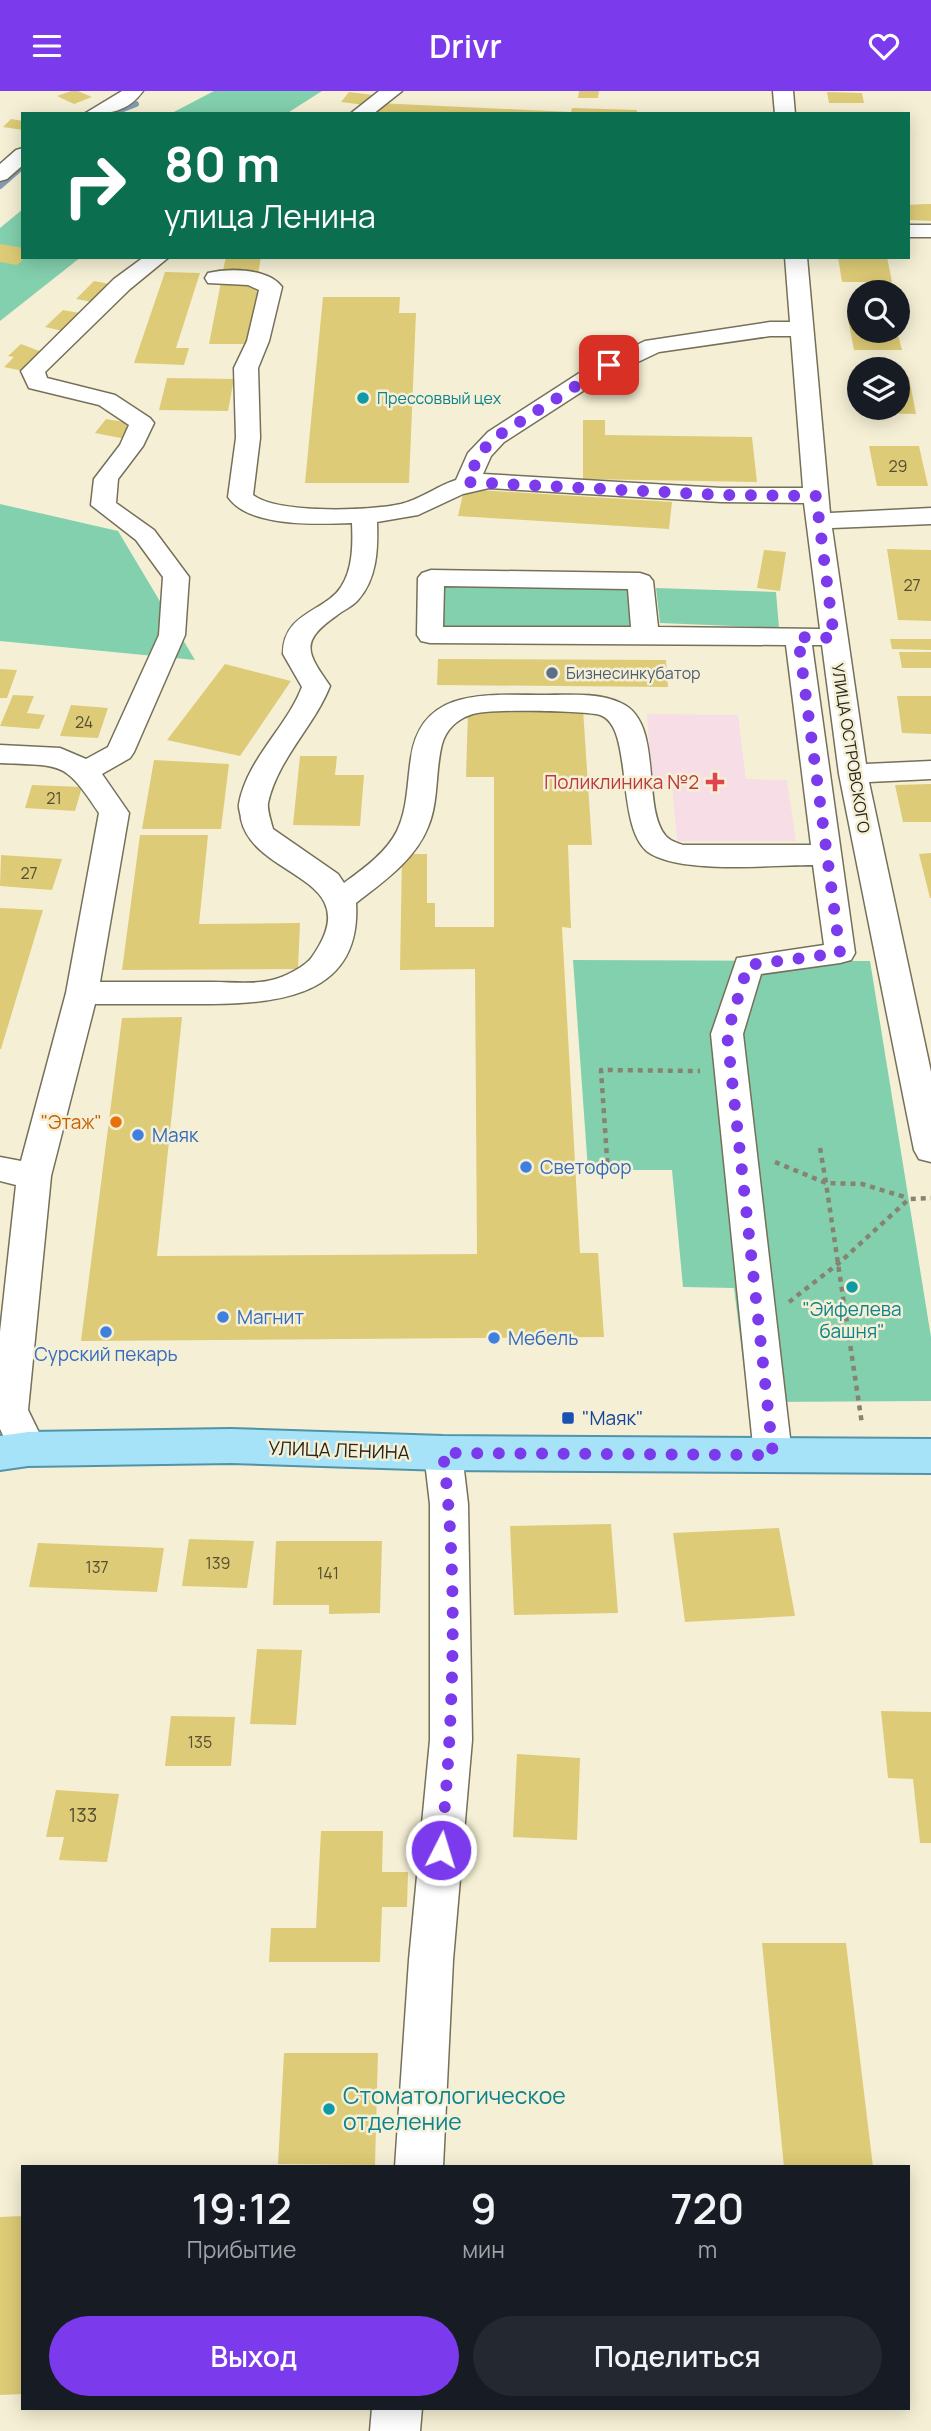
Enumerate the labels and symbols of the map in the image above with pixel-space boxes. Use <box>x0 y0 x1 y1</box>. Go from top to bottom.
pin <box>579 335 639 395</box>
place label: Прессоввый цех <box>377 387 502 409</box>
marker: Прессоввый цех <box>355 390 371 406</box>
house number: 29 <box>888 455 908 477</box>
house number: 27 <box>903 574 921 596</box>
place label: Бизнесинкубатор <box>566 662 701 684</box>
street label: УЛИЦА ОСТРОВСКОГО <box>827 662 875 835</box>
marker: Бизнесинкубатор <box>544 665 560 681</box>
house number: 24 <box>75 711 93 733</box>
place label: Поликлиника №2 <box>544 769 699 795</box>
marker: Поликлиника №2 <box>705 772 725 792</box>
house number: 21 <box>46 787 62 809</box>
house number: 27 <box>20 862 38 884</box>
place label: "Этаж" <box>41 1109 102 1135</box>
marker: "Этаж" <box>108 1114 124 1130</box>
place label: Maяк <box>152 1122 199 1148</box>
marker: Maяк <box>130 1127 146 1143</box>
place label: Светофор <box>540 1154 632 1180</box>
marker: Светофор <box>518 1159 534 1175</box>
marker: "Эйфелева башня" <box>844 1279 860 1295</box>
place label: "Эйфелева башня" <box>802 1296 902 1344</box>
place label: Магнит <box>237 1304 304 1330</box>
marker: Магнит <box>215 1309 231 1325</box>
marker: Сурский пекарь <box>98 1324 114 1340</box>
place label: Мебель <box>508 1325 578 1351</box>
marker: Мебель <box>486 1330 502 1346</box>
place label: Сурский пекарь <box>34 1341 178 1367</box>
place label: "Маяк" <box>582 1405 643 1431</box>
marker: "Маяк" <box>560 1410 576 1426</box>
street label: УЛИЦА ЛЕНИНА <box>268 1435 410 1465</box>
house number: 139 <box>205 1552 231 1574</box>
house number: 137 <box>85 1556 109 1578</box>
house number: 141 <box>317 1562 339 1584</box>
house number: 135 <box>188 1731 212 1753</box>
house number: 133 <box>69 1802 97 1828</box>
position arrow <box>404 1813 478 1887</box>
place label: Стоматологическое отделение <box>343 2079 566 2137</box>
marker: Стоматологическое отделение <box>321 2101 337 2117</box>

